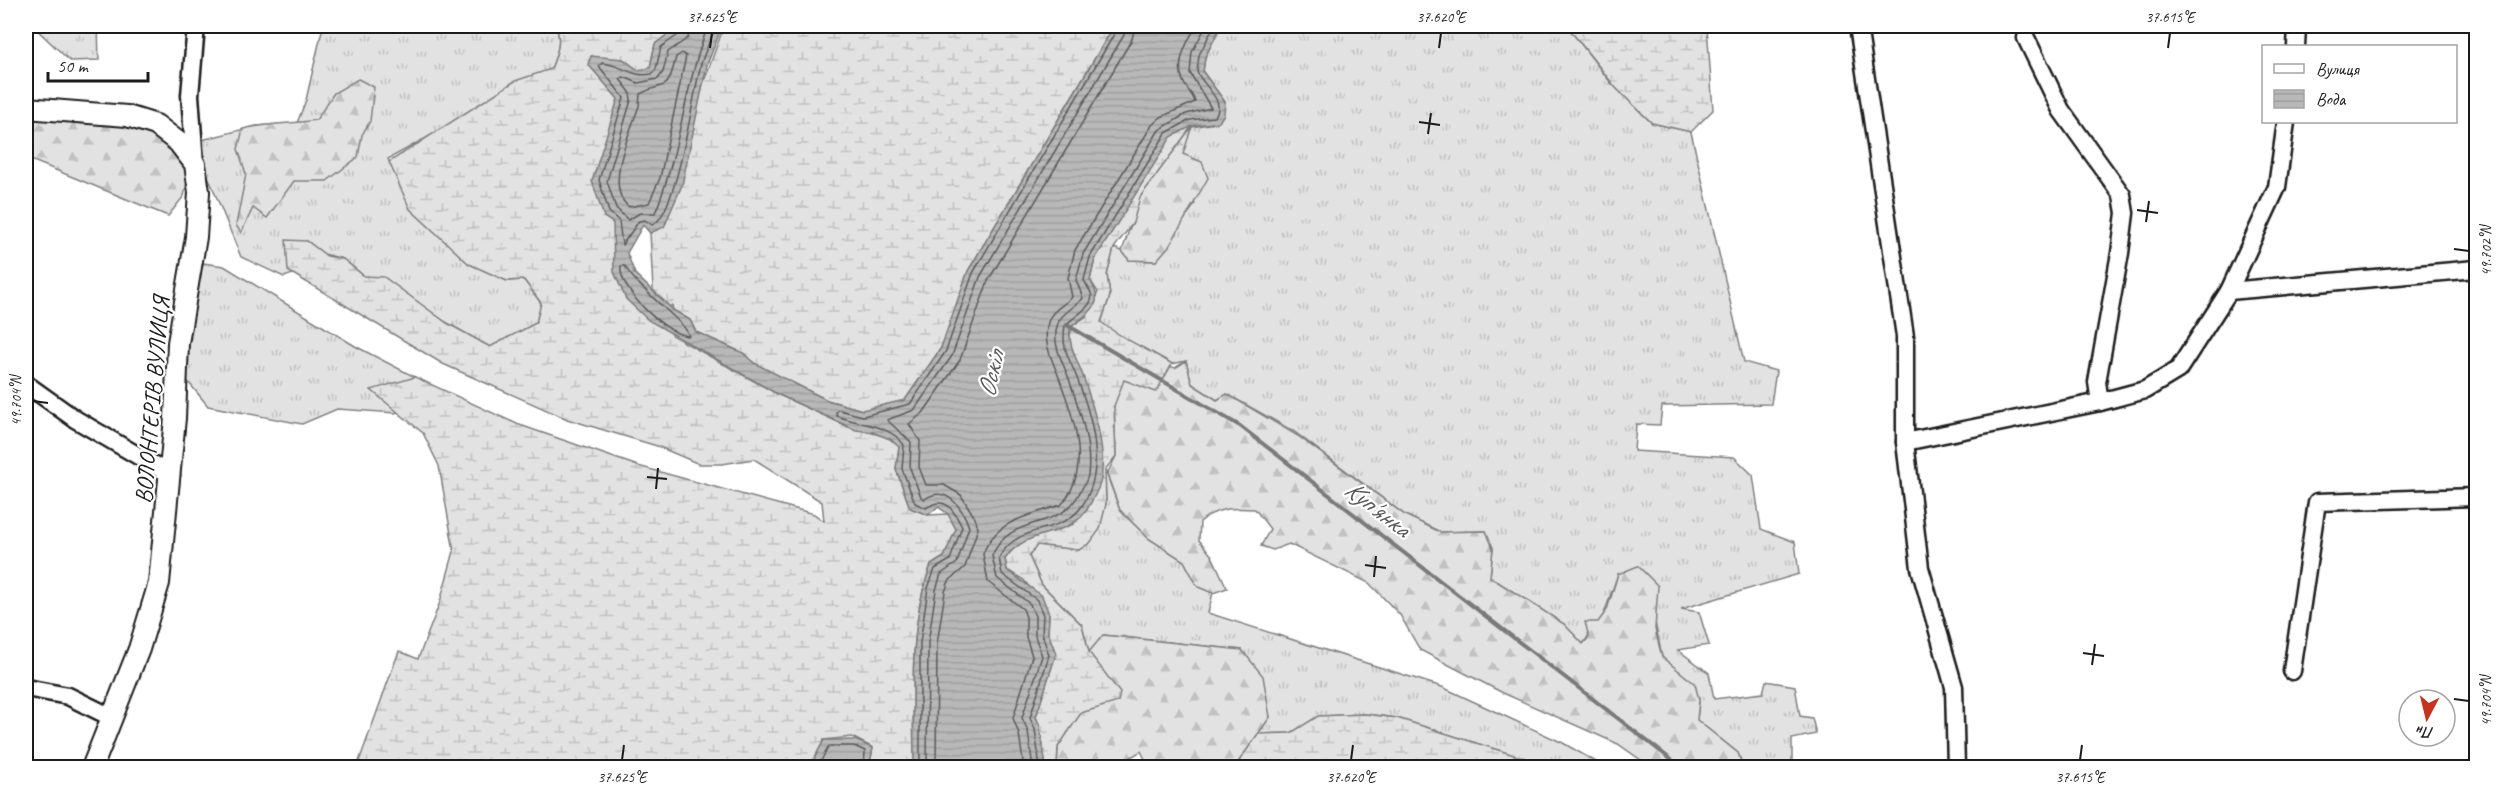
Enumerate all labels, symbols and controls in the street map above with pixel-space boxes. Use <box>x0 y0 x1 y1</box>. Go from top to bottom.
text: 37.625°E <box>688 8 739 27</box>
text: 37.620°E <box>1417 8 1468 27</box>
text: 37.615°E <box>2146 8 2197 27</box>
scale bar <box>48 45 148 83</box>
legend <box>2262 45 2457 123</box>
text: 50 m <box>57 55 90 77</box>
text: Вулиця <box>2316 58 2360 80</box>
text: Вода <box>2316 88 2347 110</box>
text: 49.702°N <box>2477 223 2496 276</box>
street label: ВОЛОНТЕРІВ ВУЛИЦЯ <box>128 292 176 505</box>
water label: Оскіл <box>970 345 1012 400</box>
text: 49.704°N <box>7 373 26 426</box>
water label: Куп'янка <box>1338 473 1419 546</box>
text: 49.704°N <box>2477 673 2496 726</box>
north arrow <box>2397 688 2457 748</box>
text: Пн <box>2415 721 2435 743</box>
text: 37.625°E <box>598 768 649 787</box>
text: 37.620°E <box>1327 768 1378 787</box>
text: 37.615°E <box>2056 768 2107 787</box>

